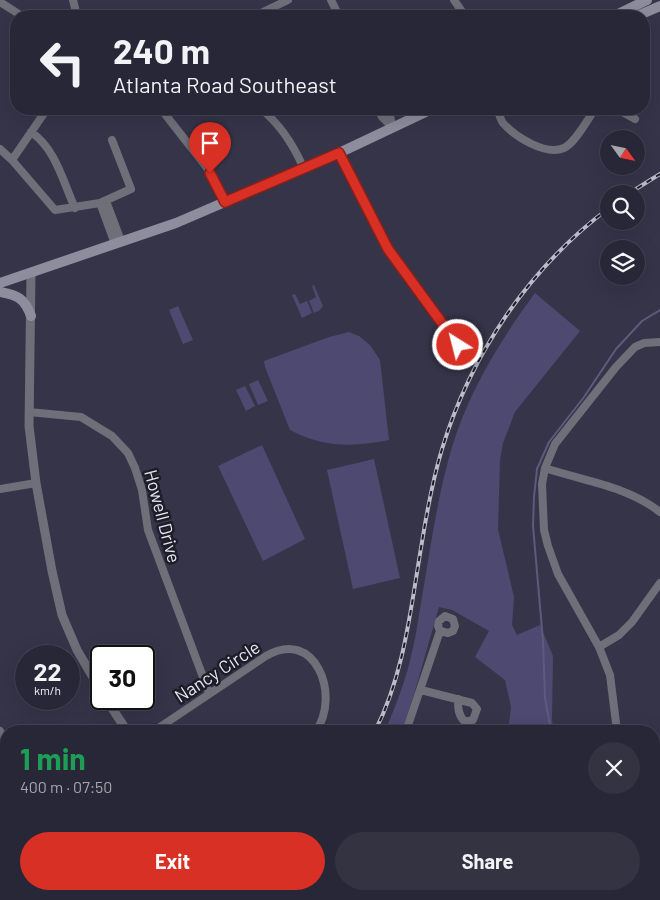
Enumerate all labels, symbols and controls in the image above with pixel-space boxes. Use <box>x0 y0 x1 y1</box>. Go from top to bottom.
text: 240 m <box>113 29 210 71</box>
icon: left <box>30 30 95 95</box>
text: Atlanta Road Southeast <box>113 71 337 97</box>
pin <box>189 122 231 173</box>
icon: arrive <box>196 129 224 157</box>
north arrow <box>600 130 645 175</box>
map controls <box>600 130 645 285</box>
button: search <box>600 185 645 230</box>
button: layers <box>600 240 645 285</box>
position arrow <box>431 318 483 370</box>
street label: Howell Drive <box>140 467 186 565</box>
street label: Nancy Circle <box>170 635 264 707</box>
speed limit sign: 30 <box>90 645 155 710</box>
text: 22 <box>33 656 62 686</box>
text: km/h <box>34 683 61 697</box>
text: 1 min <box>20 740 86 776</box>
button: close <box>588 742 640 794</box>
text: 400 m · 07:50 <box>20 777 112 796</box>
button: Exit <box>20 832 325 890</box>
button: Share <box>335 832 640 890</box>

